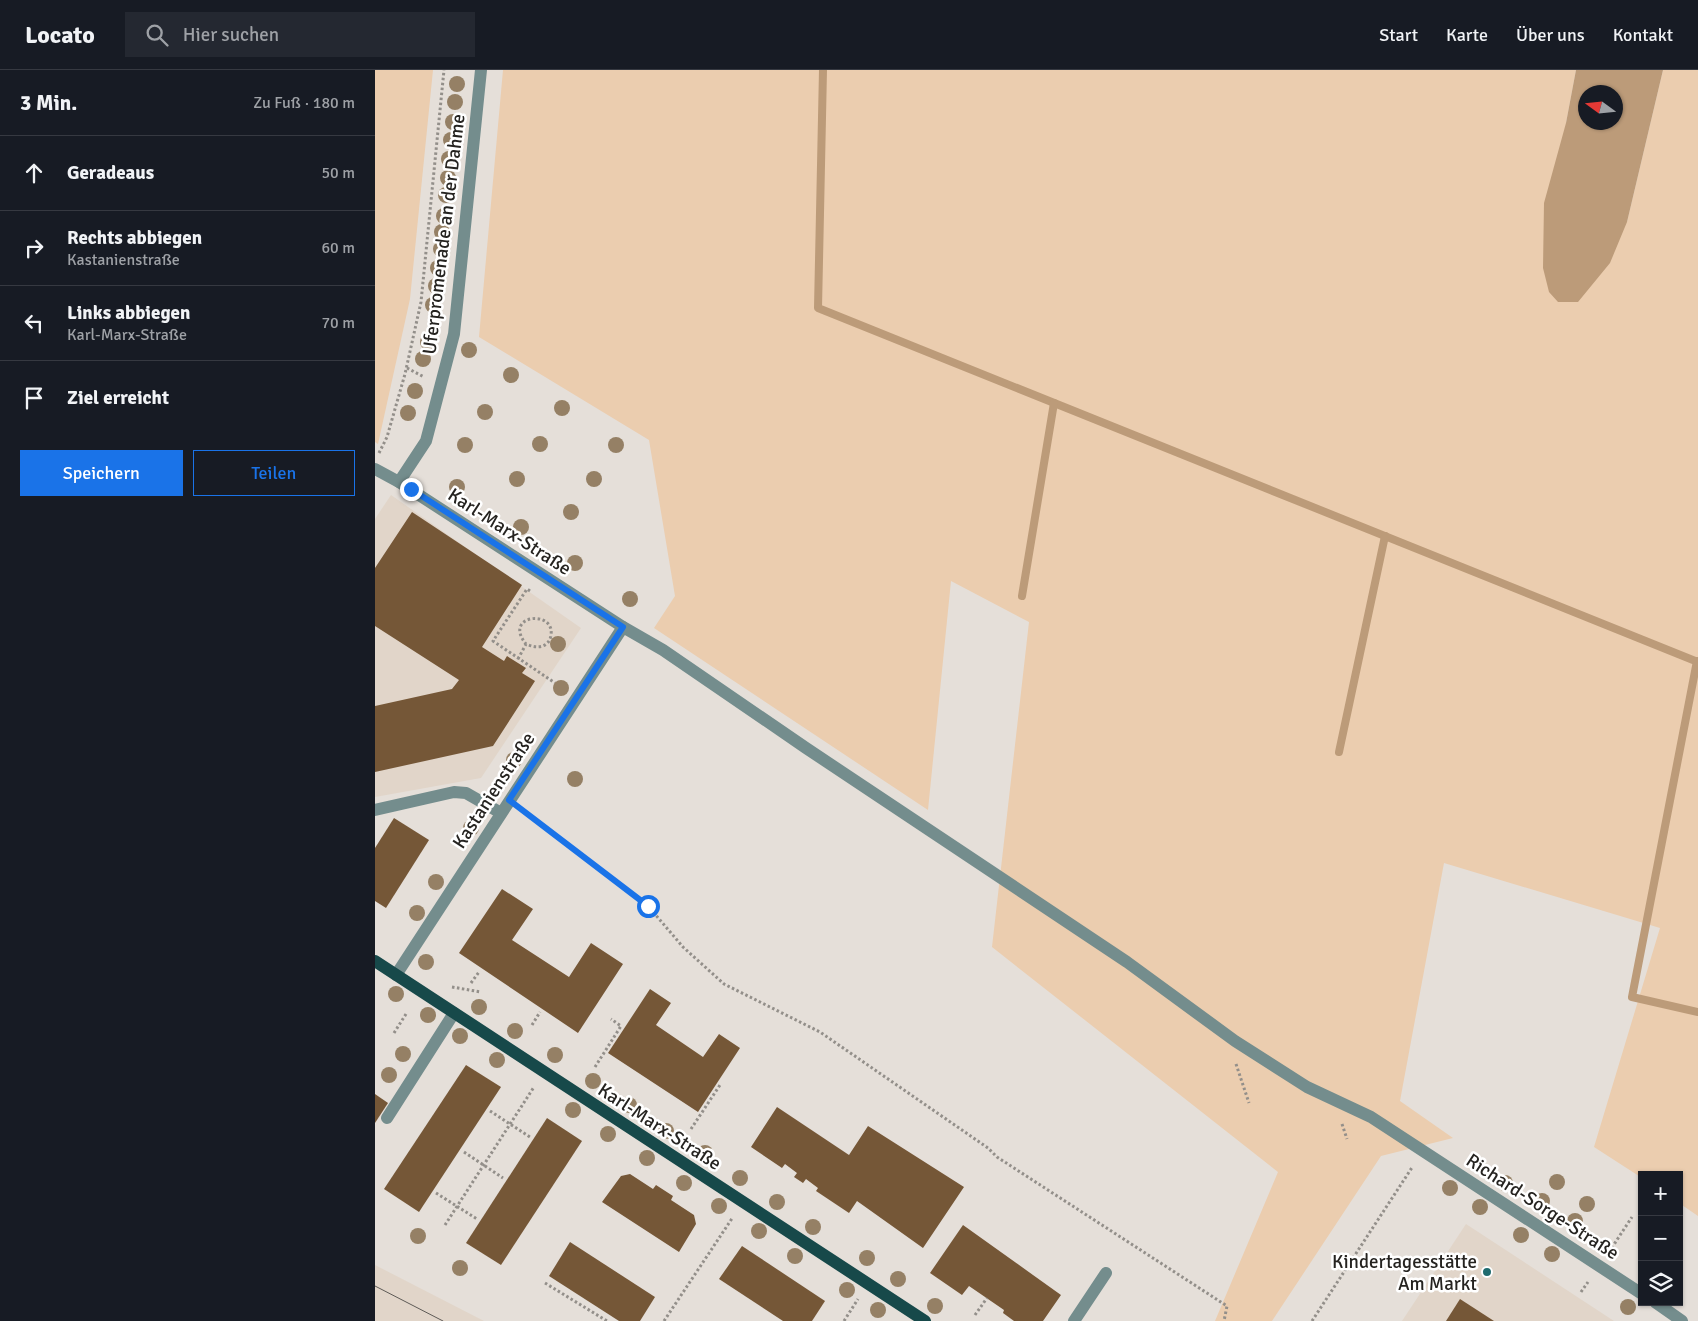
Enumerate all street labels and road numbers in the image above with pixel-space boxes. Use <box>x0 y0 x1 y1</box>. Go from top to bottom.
street label: Uferpromenade an der Dahme <box>417 113 471 356</box>
street label: Karl-Marx-Straße <box>443 483 576 581</box>
street label: Kastanienstraße <box>447 728 540 853</box>
street label: Karl-Marx-Straße <box>593 1078 726 1176</box>
street label: Richard-Sorge-Straße <box>1461 1148 1623 1265</box>

